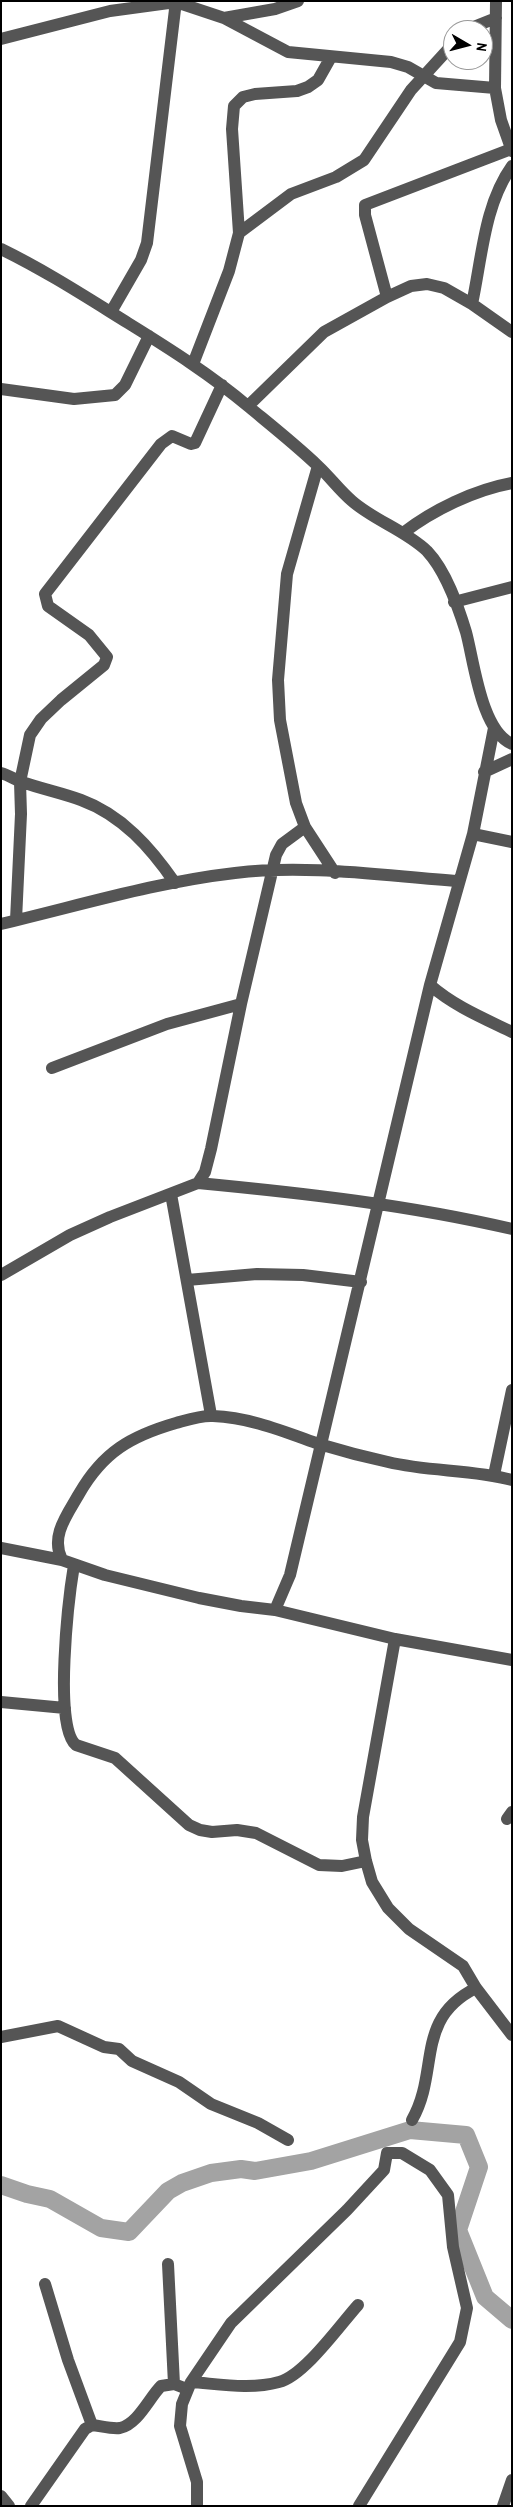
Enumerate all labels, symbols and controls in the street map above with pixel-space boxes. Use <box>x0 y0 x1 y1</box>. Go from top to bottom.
north arrow <box>443 20 493 70</box>
text: N <box>472 42 491 52</box>

